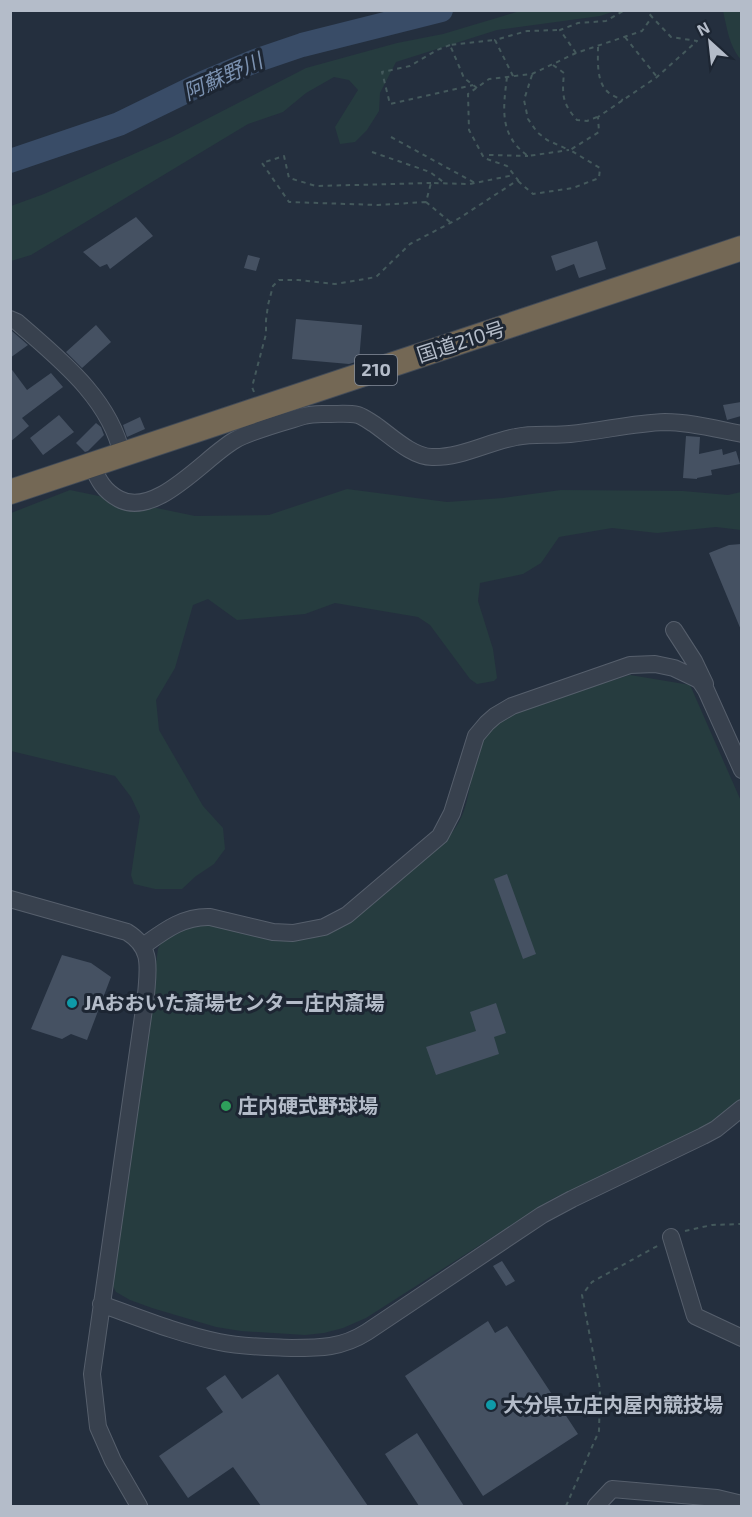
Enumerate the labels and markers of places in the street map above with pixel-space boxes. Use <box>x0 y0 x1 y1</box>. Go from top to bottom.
place label: JAおおいた斎場センター庄内斎場 <box>84 990 385 1014</box>
marker: JAおおいた斎場センター庄内斎場 <box>65 996 79 1010</box>
place label: 庄内硬式野球場 <box>238 1093 378 1117</box>
marker: 庄内硬式野球場 <box>219 1099 233 1113</box>
place label: 大分県立庄内屋内競技場 <box>503 1392 723 1416</box>
marker: 大分県立庄内屋内競技場 <box>484 1398 498 1412</box>

